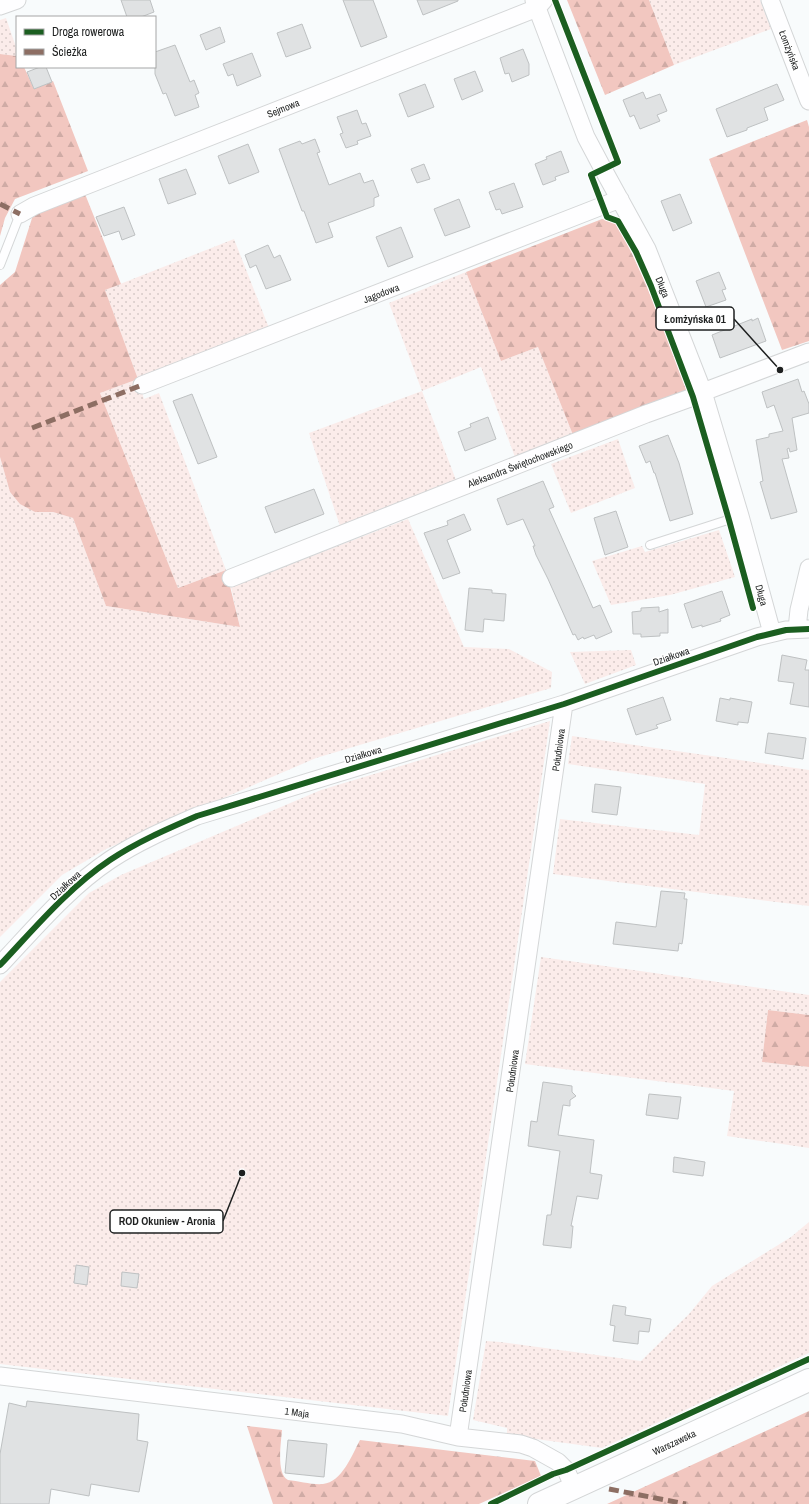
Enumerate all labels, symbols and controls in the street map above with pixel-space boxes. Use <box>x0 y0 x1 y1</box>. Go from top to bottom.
legend <box>16 16 156 68</box>
text: Droga rowerowa <box>52 24 125 40</box>
street label: Łomżyńska <box>776 28 803 72</box>
text: Ścieżka <box>52 44 88 60</box>
street label: Sejmowa <box>265 96 302 121</box>
street label: Długa <box>652 275 673 300</box>
street label: Jagodowa <box>361 281 401 306</box>
callout: Łomżyńska 01 <box>656 307 734 330</box>
text: Łomżyńska 01 <box>664 312 726 326</box>
street label: Aleksandra Świętochowskiego <box>465 438 575 491</box>
street label: Długa <box>752 583 771 608</box>
street label: Działkowa <box>651 644 692 669</box>
street label: Południowa <box>549 728 568 772</box>
street label: Działkowa <box>343 743 384 766</box>
street label: Działkowa <box>47 867 84 903</box>
street label: Południowa <box>503 1049 522 1093</box>
callout: ROD Okuniew - Aronia <box>110 1210 223 1233</box>
text: ROD Okuniew - Aronia <box>119 1214 215 1228</box>
street label: Południowa <box>456 1369 475 1413</box>
street label: 1 Maja <box>284 1405 310 1421</box>
street label: Warszawska <box>651 1427 698 1458</box>

